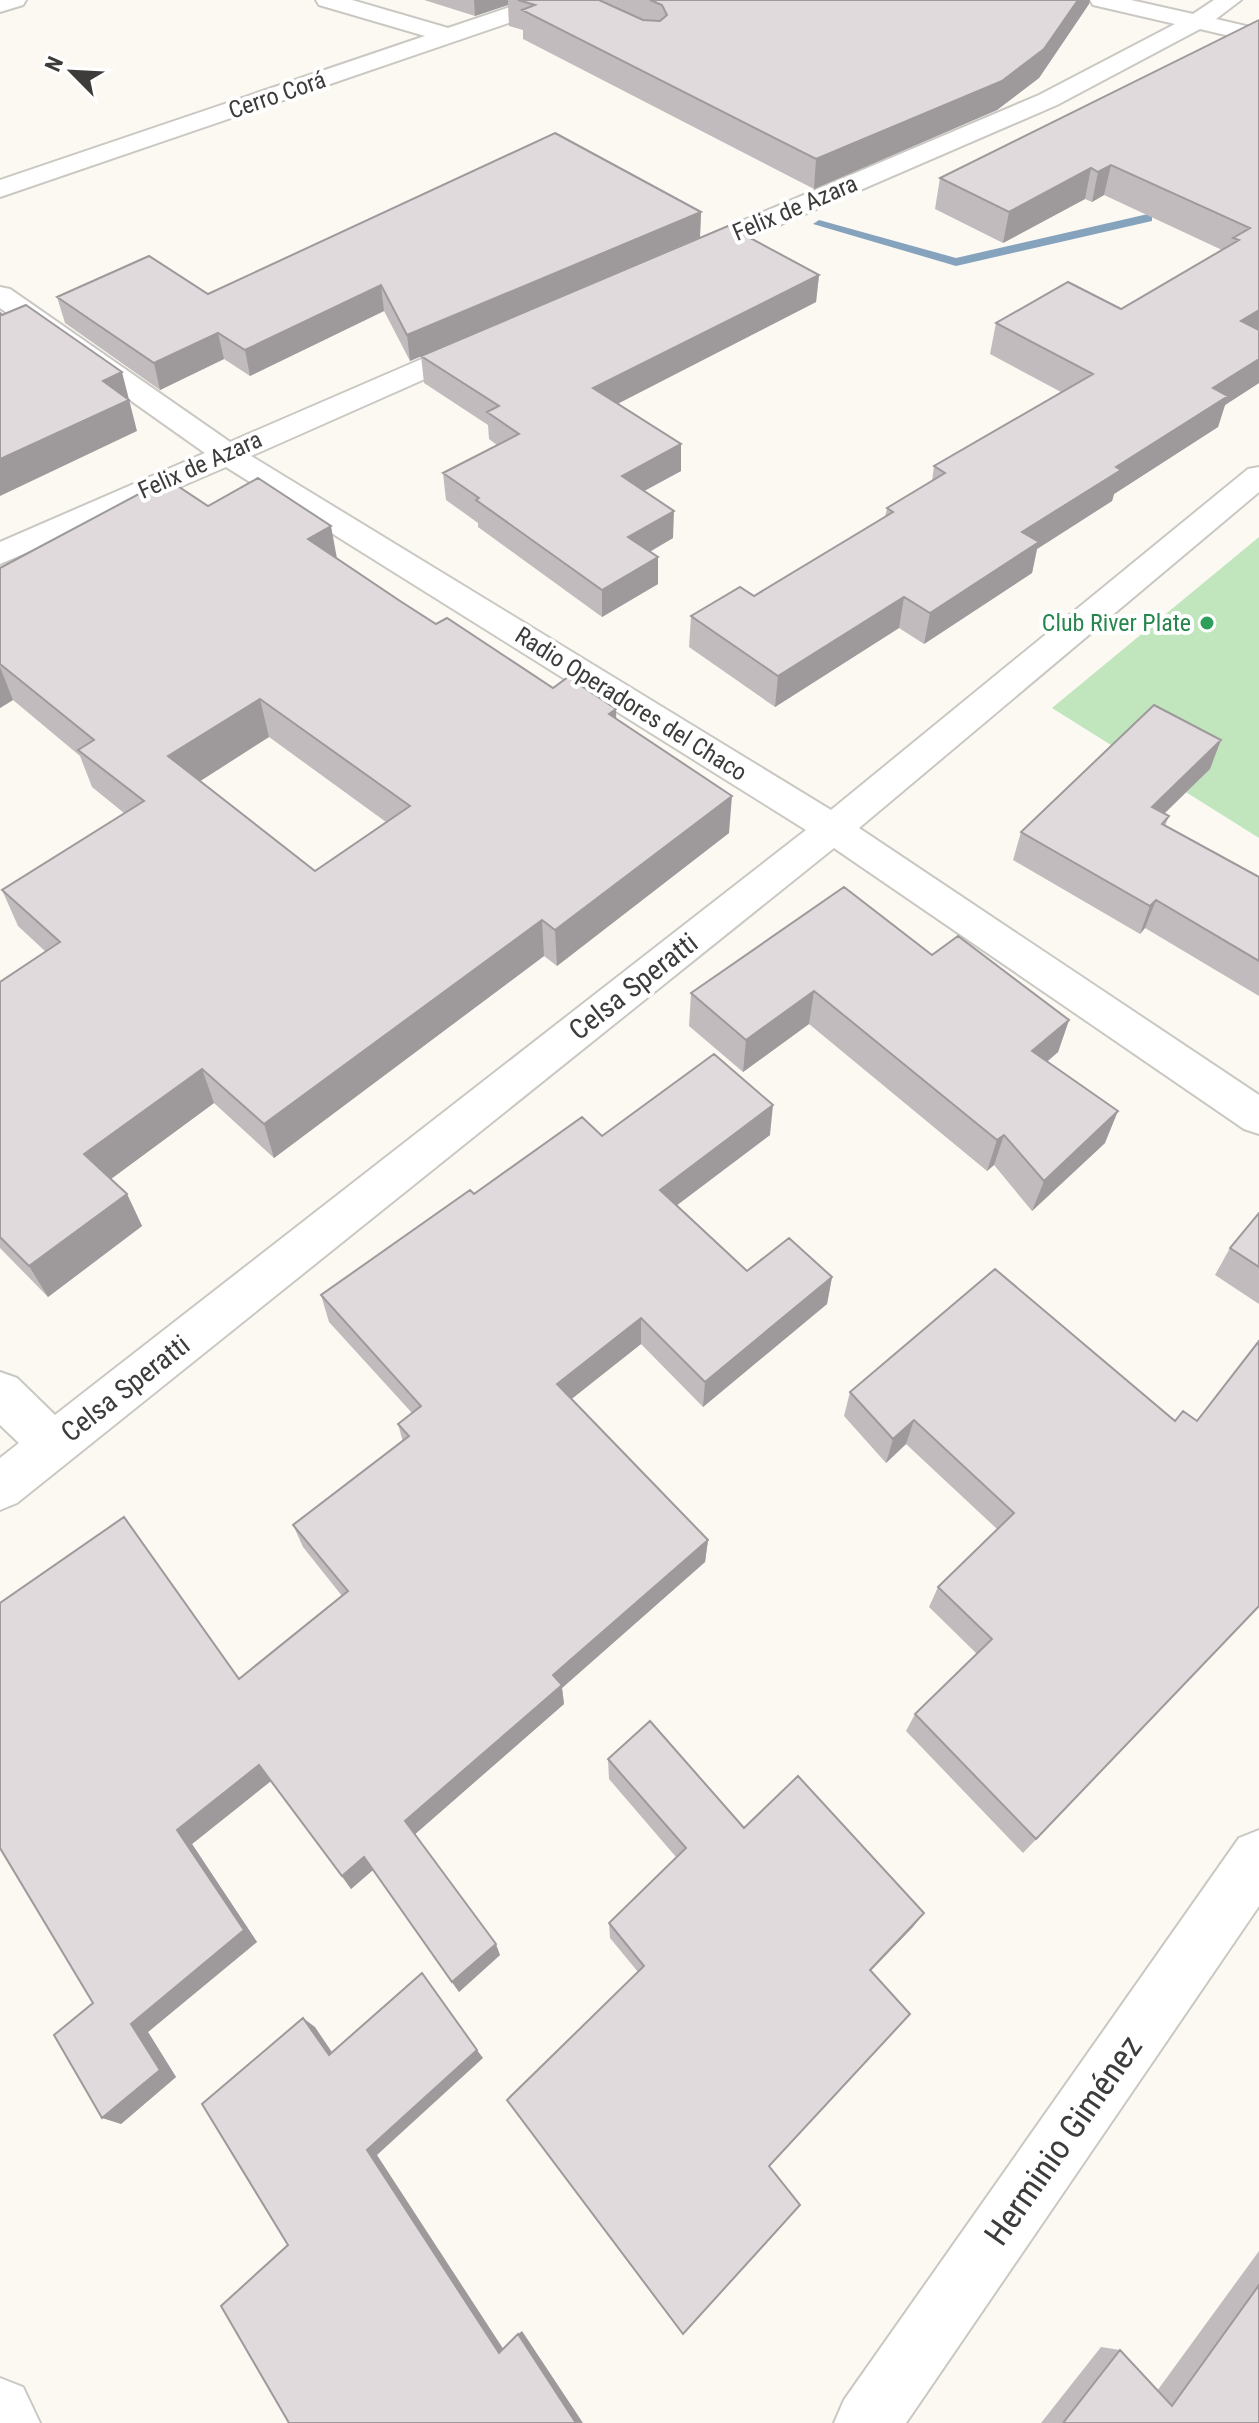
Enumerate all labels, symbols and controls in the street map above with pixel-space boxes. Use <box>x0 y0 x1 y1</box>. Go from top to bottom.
north arrow <box>32 32 112 112</box>
text: N <box>40 53 68 75</box>
street label: Cerro Corá <box>225 65 329 125</box>
street label: Felix de Azara <box>728 169 862 247</box>
street label: Felix de Azara <box>134 425 266 505</box>
place label: Club River Plate <box>1042 609 1191 637</box>
marker: Club River Plate <box>1198 614 1216 632</box>
street label: Radio Operadores del Chaco <box>510 621 752 787</box>
street label: Celsa Speratti <box>563 926 704 1047</box>
street label: Celsa Speratti <box>55 1328 196 1449</box>
street label: Herminio Giménez <box>976 2027 1150 2253</box>

